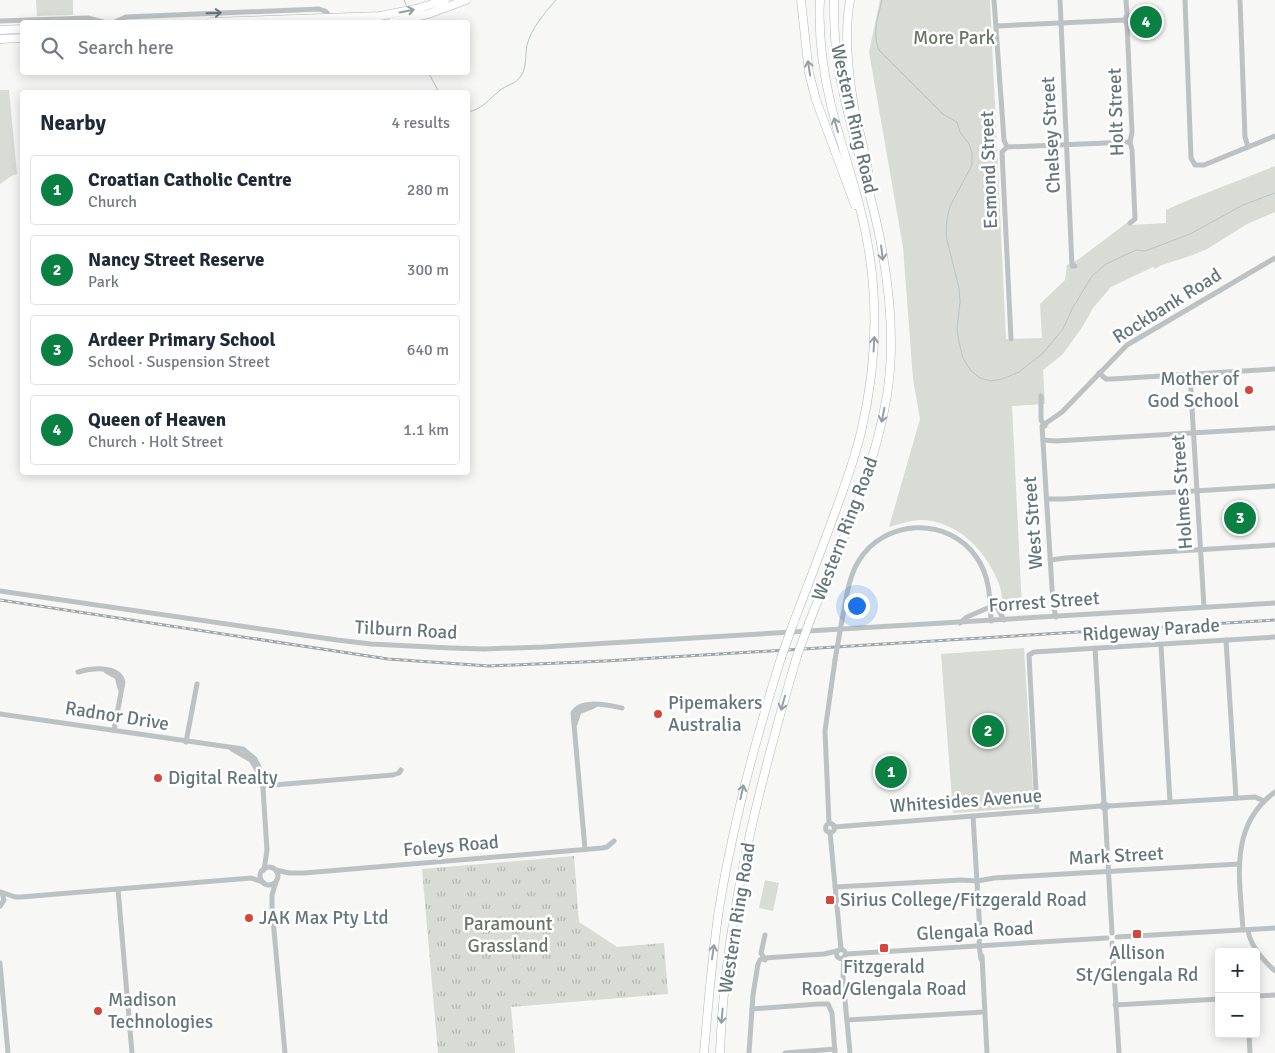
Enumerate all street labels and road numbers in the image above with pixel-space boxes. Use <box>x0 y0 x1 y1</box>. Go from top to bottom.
street label: Western Ring Road <box>825 42 883 196</box>
street label: Holt Street <box>1102 67 1130 157</box>
street label: Chelsey Street <box>1036 76 1066 194</box>
street label: Esmond Street <box>975 110 1003 229</box>
street label: Rockbank Road <box>1108 263 1226 349</box>
street label: Holmes Street <box>1166 433 1198 550</box>
street label: Western Ring Road <box>806 453 884 605</box>
street label: West Street <box>1018 475 1048 571</box>
street label: Forrest Street <box>988 586 1101 618</box>
street label: Ridgeway Parade <box>1081 613 1221 647</box>
street label: Tilburn Road <box>354 615 458 645</box>
street label: Radnor Drive <box>63 696 171 736</box>
street label: Whitesides Avenue <box>889 784 1043 818</box>
street label: Foleys Road <box>402 830 500 862</box>
street label: Western Ring Road <box>713 841 761 995</box>
street label: Mark Street <box>1068 842 1164 870</box>
street label: Glengala Road <box>916 916 1034 946</box>

